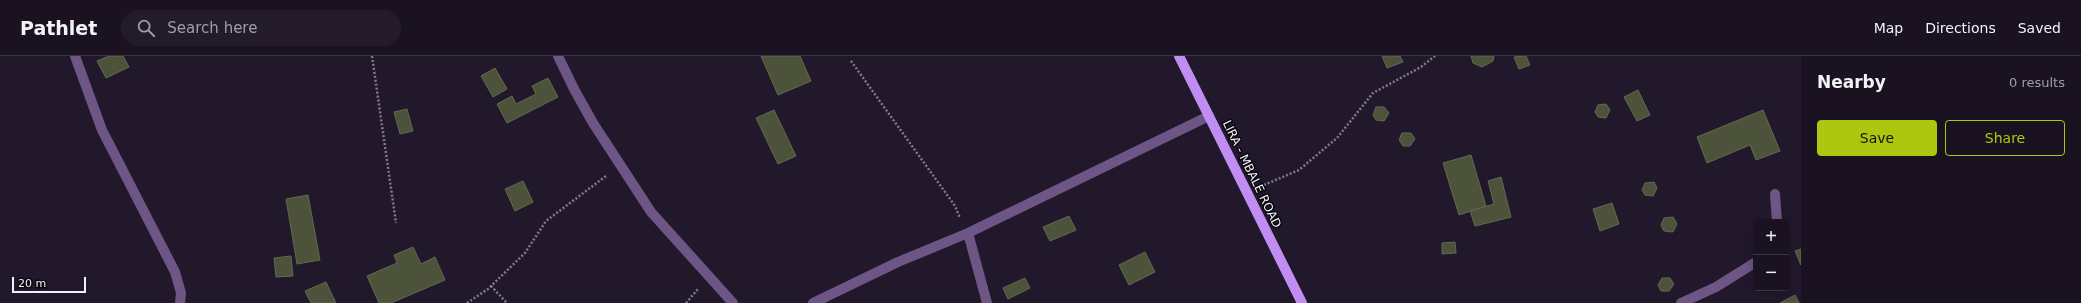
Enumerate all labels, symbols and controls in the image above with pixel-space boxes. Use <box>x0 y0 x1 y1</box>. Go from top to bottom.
search box <box>121 10 401 46</box>
text: Pathlet <box>20 17 97 39</box>
icon: search <box>135 17 157 39</box>
text: Search here <box>167 19 257 37</box>
text: Map <box>1874 20 1903 36</box>
text: Directions <box>1925 20 1996 36</box>
text: Saved <box>2018 20 2061 36</box>
text: Nearby <box>1817 72 1886 92</box>
text: 0 results <box>2009 75 2065 90</box>
street label: LIRA - MBALE ROAD <box>1220 118 1284 230</box>
button: Save <box>1817 120 1937 156</box>
button: Share <box>1945 120 2065 156</box>
map controls <box>1753 219 1789 291</box>
button: + <box>1753 219 1789 255</box>
button: − <box>1753 255 1789 291</box>
scale bar <box>12 275 86 294</box>
text: 20 m <box>18 277 46 290</box>

